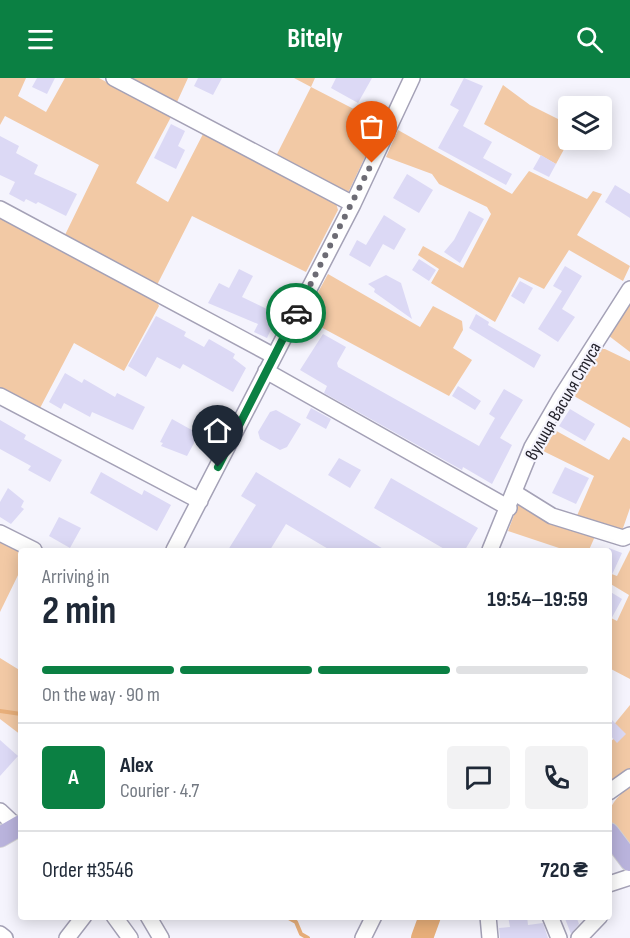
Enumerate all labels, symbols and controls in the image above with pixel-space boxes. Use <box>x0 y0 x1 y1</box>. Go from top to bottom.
icon: menu <box>24 23 57 56</box>
text: Bitely <box>287 23 343 55</box>
icon: search <box>573 23 606 56</box>
map controls <box>558 96 612 150</box>
button: layers <box>558 96 612 150</box>
pin <box>346 101 397 163</box>
icon: bag <box>355 110 388 143</box>
courier <box>266 283 326 343</box>
icon: car <box>280 297 313 330</box>
street label: вулиця Василя Стуса <box>521 339 606 464</box>
pin <box>192 405 243 467</box>
icon: home <box>201 414 234 447</box>
text: Arriving in <box>42 565 110 589</box>
text: 19:54–19:59 <box>487 586 588 613</box>
text: 2 min <box>42 588 116 635</box>
text: On the way · 90 m <box>42 683 160 707</box>
button: chat <box>447 746 510 809</box>
button: phone <box>525 746 588 809</box>
text: Alex <box>120 752 153 779</box>
text: A <box>68 764 79 791</box>
text: Courier · 4.7 <box>120 779 199 803</box>
text: Order #3546 <box>42 857 134 884</box>
text: 720 ₴ <box>540 857 588 884</box>

